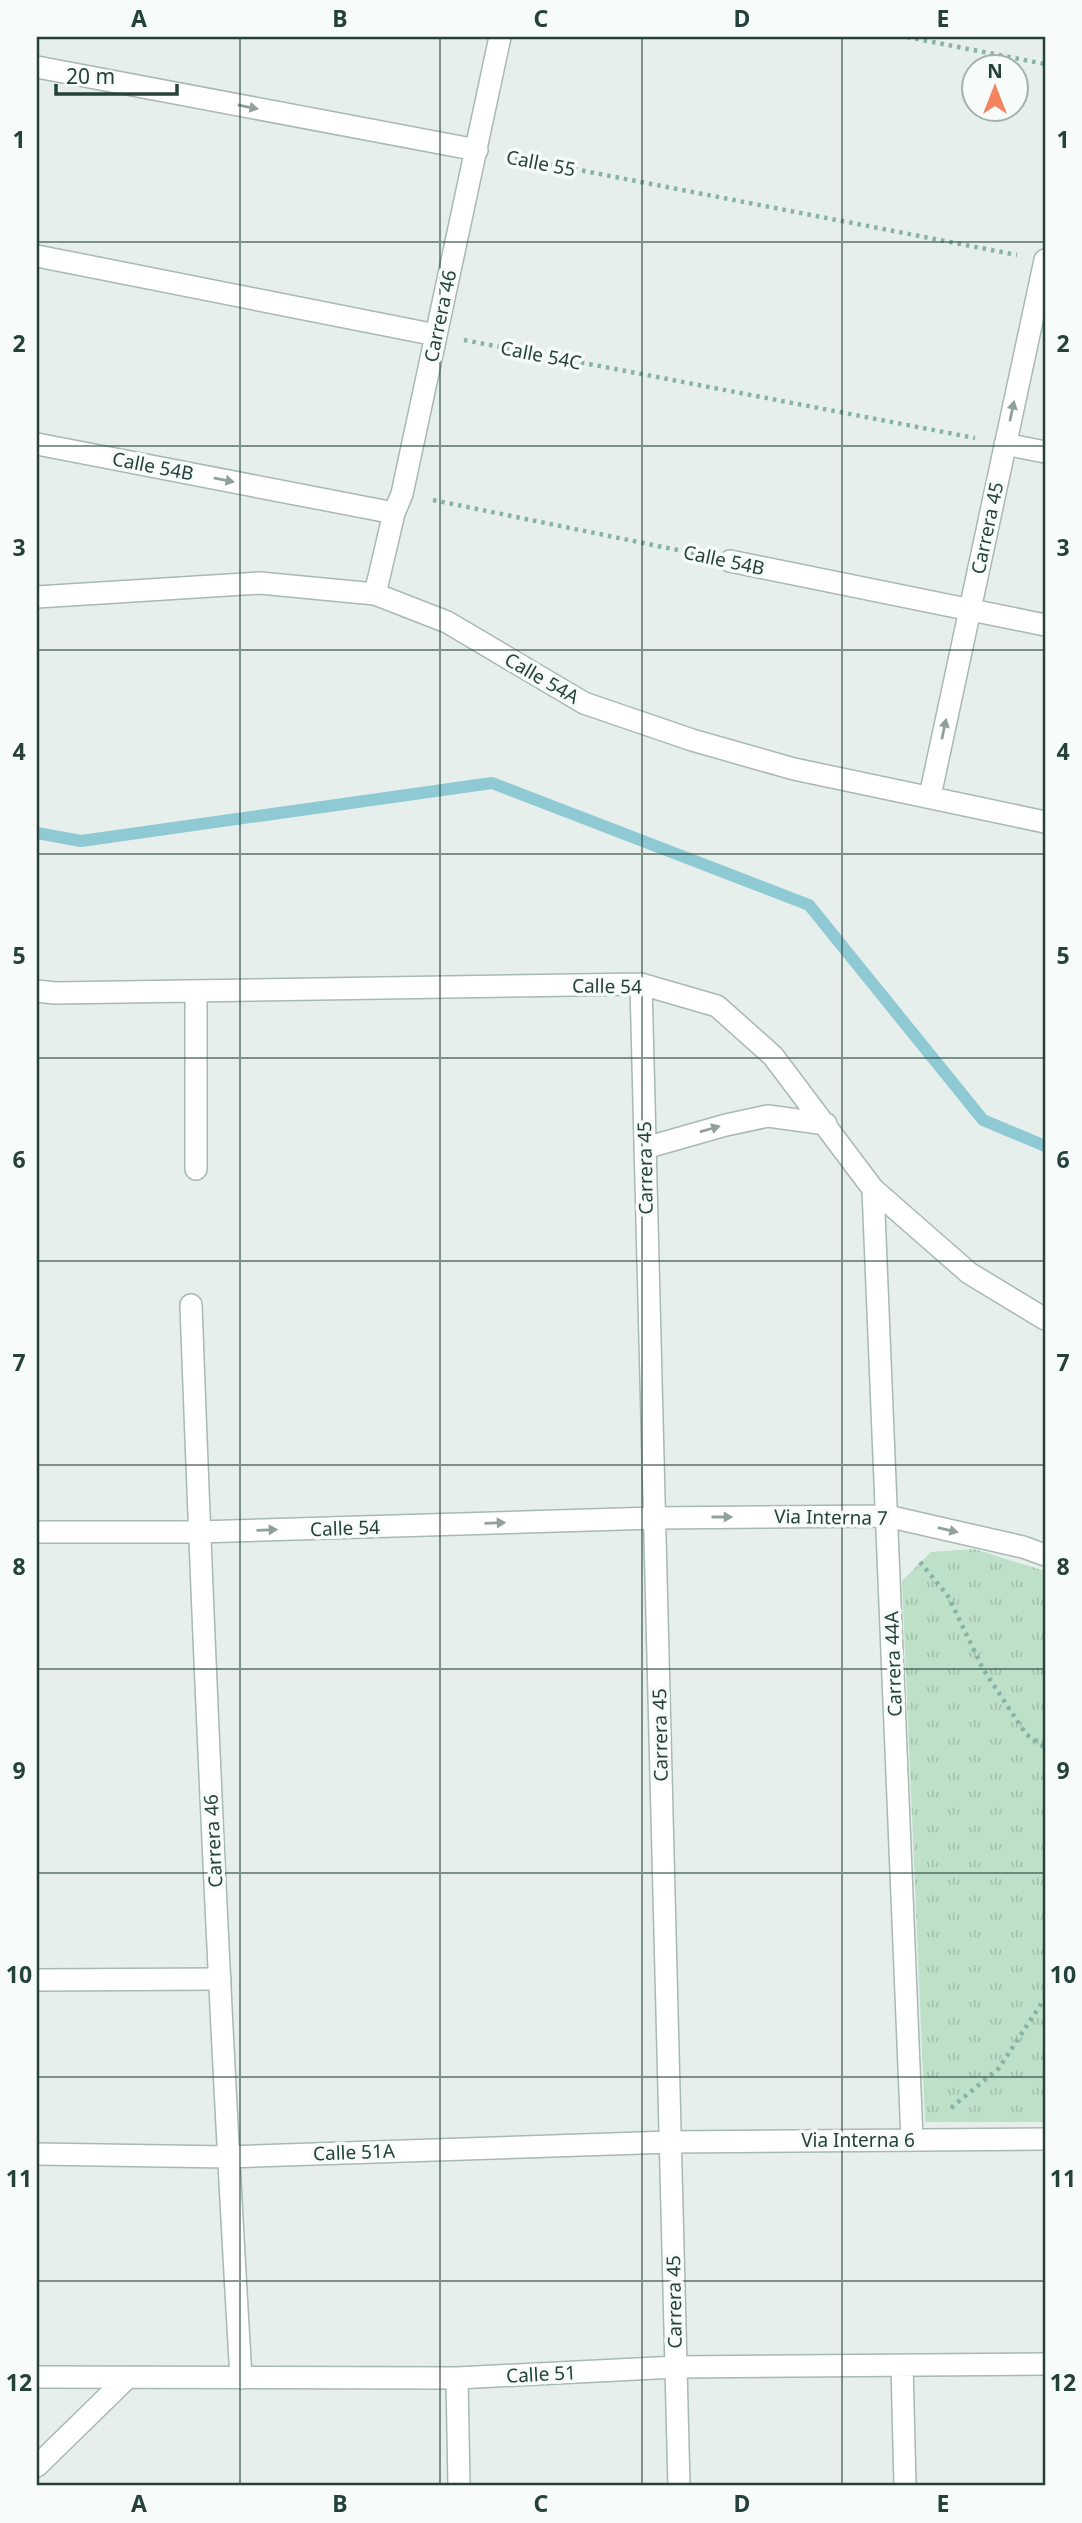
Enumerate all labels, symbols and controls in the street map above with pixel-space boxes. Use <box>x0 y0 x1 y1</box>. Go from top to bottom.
text: A <box>131 2 147 34</box>
text: B <box>332 2 348 34</box>
text: C <box>534 2 549 34</box>
text: D <box>734 2 750 34</box>
text: E <box>937 2 949 34</box>
scale bar <box>56 52 177 96</box>
north arrow <box>960 52 1030 122</box>
text: N <box>987 58 1003 84</box>
text: 20 m <box>66 62 115 90</box>
one-way arrow <box>237 102 259 113</box>
text: 1 <box>12 123 26 155</box>
text: 1 <box>1056 123 1070 155</box>
street label: Calle 55 <box>504 144 578 182</box>
street label: Carrera 46 <box>418 268 462 364</box>
text: 2 <box>12 327 26 359</box>
text: 2 <box>1056 327 1070 359</box>
street label: Calle 54C <box>498 334 584 376</box>
one-way arrow <box>1007 400 1018 422</box>
street label: Calle 54B <box>110 445 196 487</box>
one-way arrow <box>213 475 235 486</box>
street label: Carrera 45 <box>965 480 1009 576</box>
text: 3 <box>12 531 26 563</box>
text: 3 <box>1056 531 1070 563</box>
street label: Calle 54B <box>681 539 767 581</box>
street label: Calle 54A <box>500 646 585 710</box>
one-way arrow <box>938 718 949 740</box>
text: 4 <box>12 735 26 767</box>
text: 4 <box>1056 735 1070 767</box>
text: 5 <box>12 939 26 971</box>
text: 5 <box>1056 939 1070 971</box>
street label: Calle 54 <box>572 972 642 1000</box>
street label: Carrera 45 <box>631 1121 659 1215</box>
one-way arrow <box>700 1124 721 1134</box>
text: 6 <box>12 1143 26 1175</box>
text: 6 <box>1056 1143 1070 1175</box>
text: 7 <box>12 1346 26 1378</box>
text: 7 <box>1056 1346 1070 1378</box>
street label: Via Interna 7 <box>774 1503 888 1531</box>
one-way arrow <box>712 1511 734 1523</box>
street label: Calle 54 <box>310 1514 380 1542</box>
one-way arrow <box>484 1517 506 1528</box>
one-way arrow <box>256 1524 278 1536</box>
one-way arrow <box>937 1524 959 1535</box>
text: 8 <box>12 1550 26 1582</box>
text: 8 <box>1056 1550 1070 1582</box>
street label: Carrera 44A <box>878 1610 908 1717</box>
street label: Carrera 45 <box>646 1688 674 1782</box>
text: 9 <box>12 1754 26 1786</box>
text: 9 <box>1056 1754 1070 1786</box>
street label: Carrera 46 <box>198 1794 228 1888</box>
text: 10 <box>6 1958 32 1990</box>
text: 10 <box>1050 1958 1076 1990</box>
street label: Via Interna 6 <box>801 2127 915 2153</box>
street label: Calle 51A <box>313 2138 396 2166</box>
text: 11 <box>6 2162 32 2194</box>
text: 11 <box>1050 2162 1076 2194</box>
street label: Carrera 45 <box>660 2255 688 2349</box>
street label: Calle 51 <box>505 2359 577 2389</box>
text: 12 <box>6 2366 32 2398</box>
text: 12 <box>1050 2366 1076 2398</box>
text: A <box>131 2487 147 2519</box>
text: B <box>332 2487 348 2519</box>
text: C <box>534 2487 549 2519</box>
text: D <box>734 2487 750 2519</box>
text: E <box>937 2487 949 2519</box>

